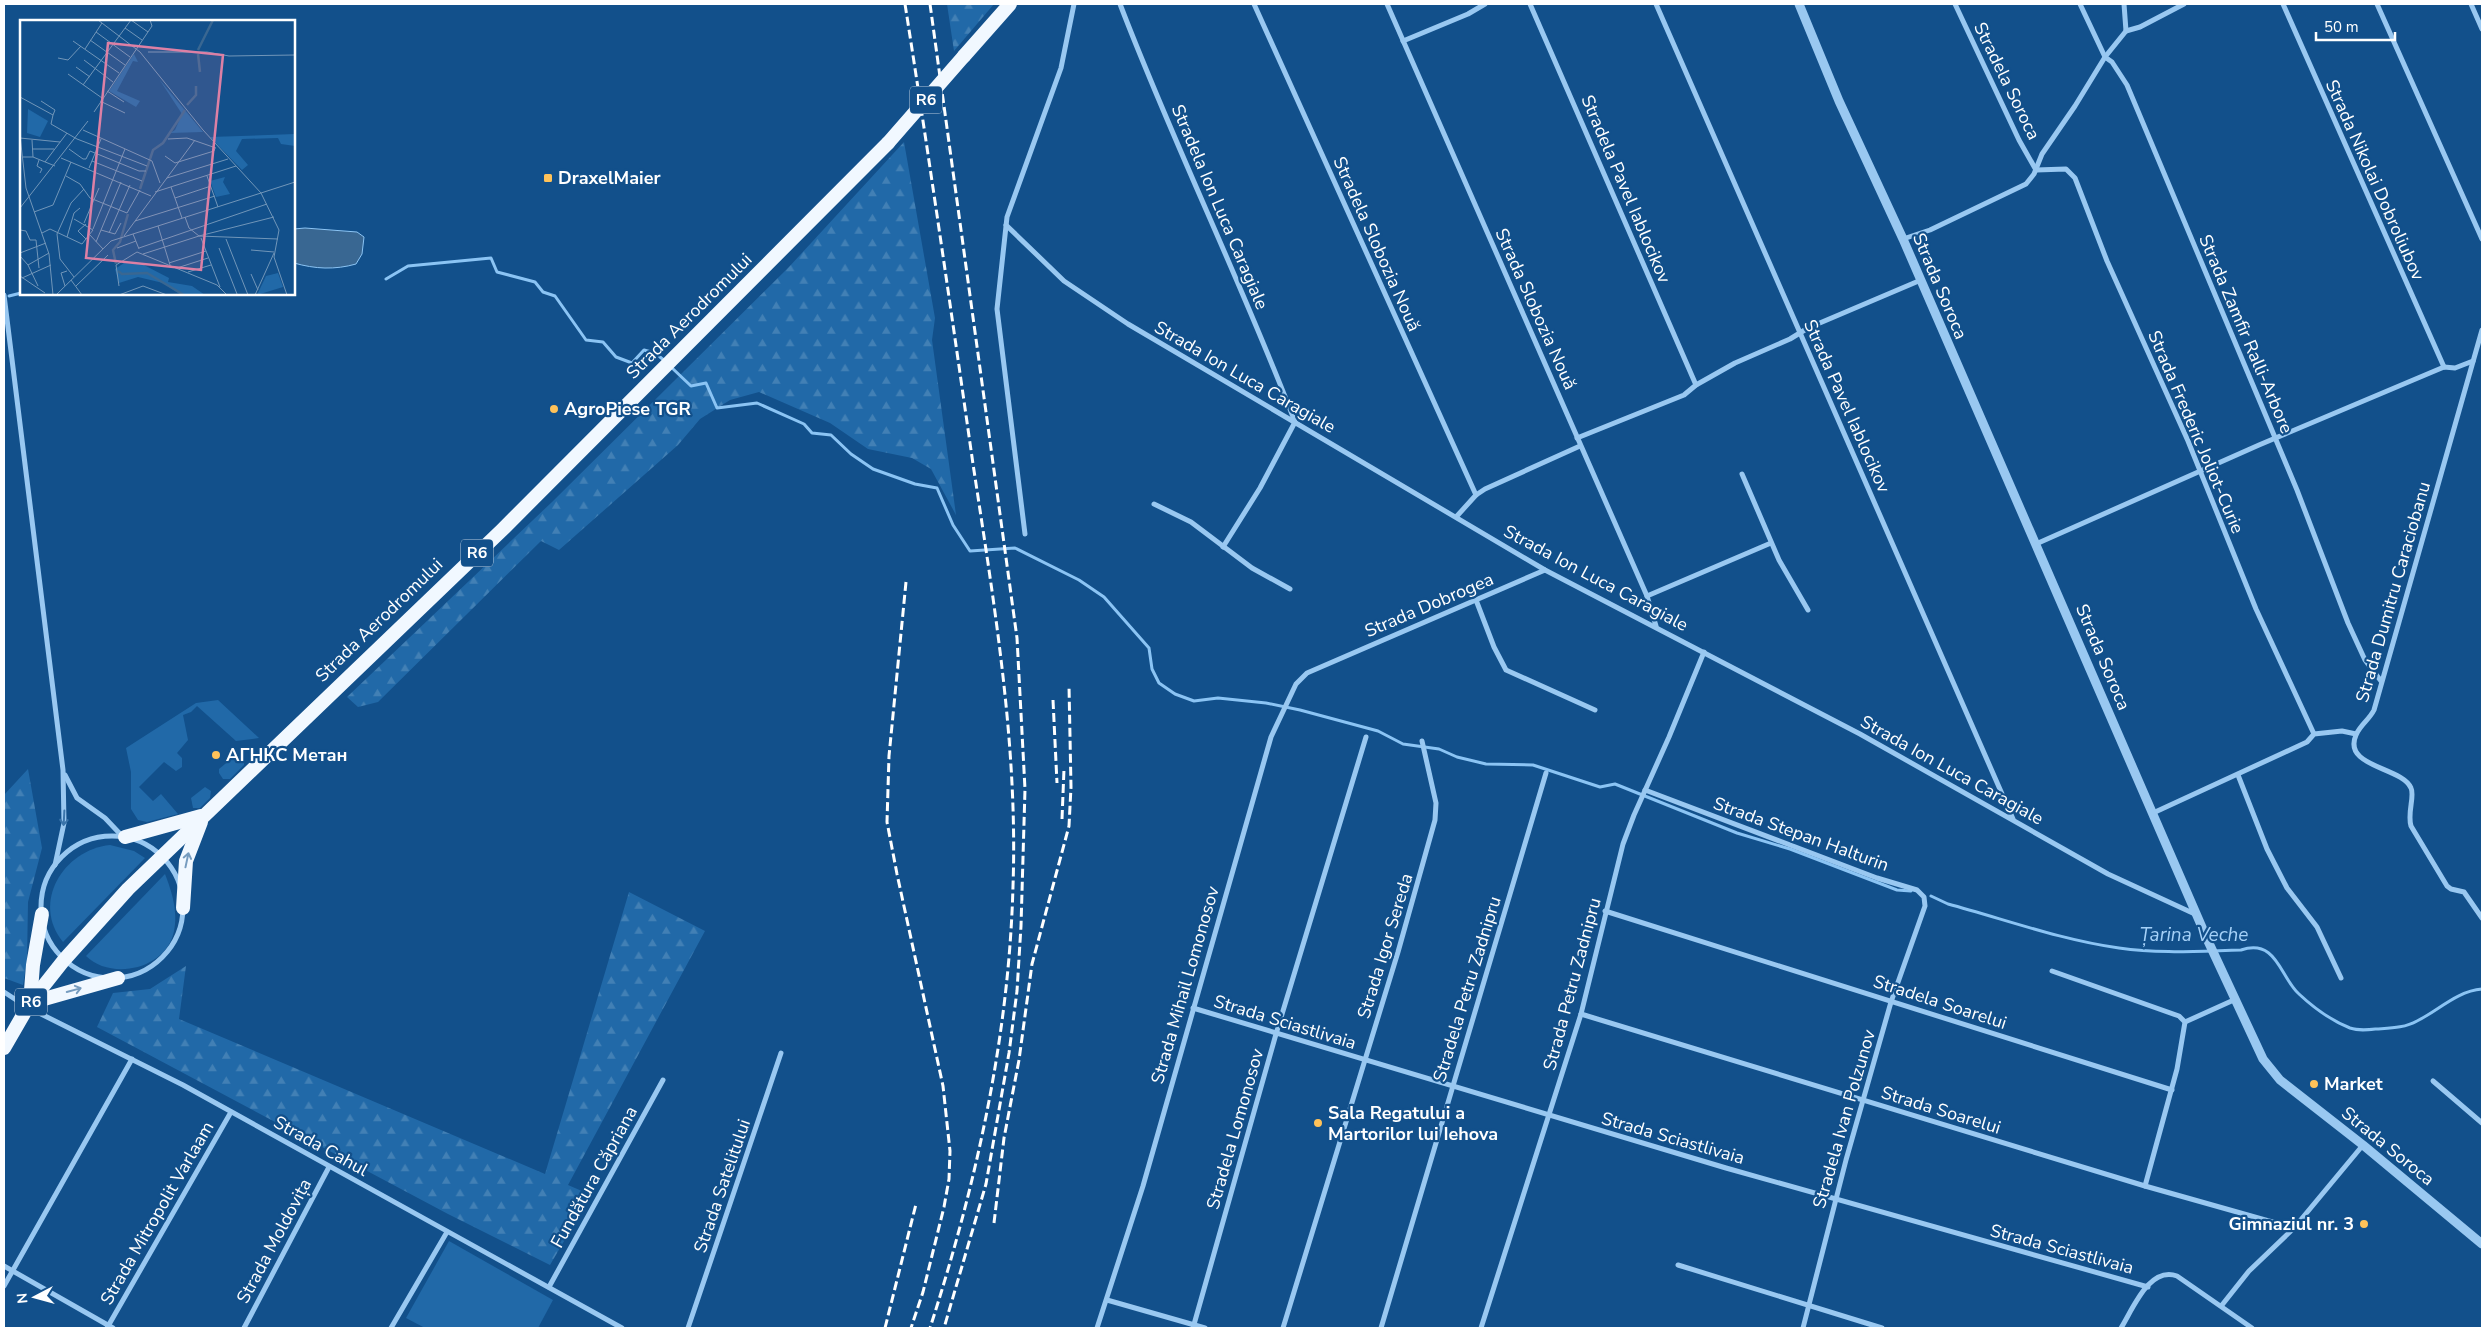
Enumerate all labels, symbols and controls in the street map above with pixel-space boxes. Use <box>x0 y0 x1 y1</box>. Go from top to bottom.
scale bar <box>2316 10 2395 42</box>
text: 50 m <box>2324 17 2359 37</box>
street label: Stradela Sorocа <box>1968 18 2046 144</box>
inset map <box>20 20 295 295</box>
street label: Strada Nikolai Dobroliubov <box>2320 76 2430 285</box>
road number: R6 <box>910 86 942 114</box>
street label: Stradela Pavel Iablocikov <box>1575 91 1677 287</box>
street label: Stradela Ion Luca Caragiale <box>1166 101 1274 313</box>
street label: Stradela Slobozia Nouă <box>1328 153 1426 335</box>
place label: DraxelMaier <box>558 166 661 190</box>
marker: DraxelMaier <box>542 172 554 184</box>
street label: Strada Slobozia Nouă <box>1490 225 1582 393</box>
street label: Strada Soroca <box>1907 229 1973 343</box>
street label: Strada Zamfir Ralli-Arbore <box>2193 231 2299 437</box>
street label: Strada Aerodromului <box>621 248 757 384</box>
street label: Strada Ion Luca Caragiale <box>1150 315 1340 439</box>
street label: Strada Pavel Iablocikov <box>1798 316 1896 497</box>
street label: Strada Frederic Joliot-Curie <box>2142 327 2250 537</box>
place label: AgroPiese TGR <box>564 397 692 421</box>
marker: AgroPiese TGR <box>548 403 560 415</box>
street label: Strada Dumitru Caraciobanu <box>2350 479 2436 705</box>
street label: Strada Ion Luca Caragiale <box>1500 519 1692 637</box>
road number: R6 <box>461 540 493 566</box>
street label: Strada Aerodromului <box>310 553 448 687</box>
street label: Strada Dobrogea <box>1361 567 1497 643</box>
street label: Strada Soroca <box>2070 600 2136 714</box>
street label: Strada Ion Luca Caragiale <box>1856 710 2048 830</box>
place label: АГНКС Метан <box>226 743 348 767</box>
marker: АГНКС Метан <box>210 749 222 761</box>
street label: Strada Stepan Halturin <box>1710 791 1892 877</box>
one-way arrow <box>59 810 68 826</box>
one-way arrow <box>183 853 192 869</box>
street label: Strada Igor Sereda <box>1351 870 1419 1022</box>
street label: Strada Mihail Lomonosov <box>1145 883 1225 1087</box>
street label: Stradela Petru Zadnipru <box>1427 893 1507 1085</box>
street label: Strada Petru Zadnipru <box>1537 895 1607 1073</box>
water label: Țarina Veche <box>2140 922 2248 948</box>
street label: Stradela Soarelui <box>1870 969 2010 1035</box>
one-way arrow <box>65 985 81 994</box>
road number: R6 <box>15 989 47 1016</box>
street label: Strada Sciastlivaia <box>1211 989 1359 1055</box>
street label: Stradela Ivan Polzunov <box>1807 1026 1881 1211</box>
street label: Stradela Lomonosov <box>1201 1045 1270 1212</box>
place label: Market <box>2324 1072 2383 1096</box>
marker: Market <box>2308 1078 2320 1090</box>
street label: Strada Soarelui <box>1878 1080 2004 1140</box>
place label: Sala Regatului a Martorilor lui Iehova <box>1328 1101 1498 1146</box>
street label: Strada Soroca <box>2336 1101 2440 1191</box>
street label: Fundătura Căpriana <box>545 1102 643 1252</box>
street label: Strada Sciastlivaia <box>1599 1106 1747 1170</box>
street label: Strada Cahul <box>269 1110 373 1182</box>
street label: Strada Satelitului <box>688 1116 756 1256</box>
street label: Strada Mitropolit Varlaam <box>95 1117 219 1309</box>
marker: Sala Regatului a Martorilor lui Iehova <box>1312 1117 1324 1129</box>
street label: Strada Moldovița <box>231 1174 317 1308</box>
place label: Gimnaziul nr. 3 <box>2229 1212 2354 1236</box>
street label: Strada Sciastlivaia <box>1988 1218 2136 1280</box>
marker: Gimnaziul nr. 3 <box>2358 1218 2370 1230</box>
north arrow <box>10 1272 60 1322</box>
text: N <box>13 1292 33 1305</box>

